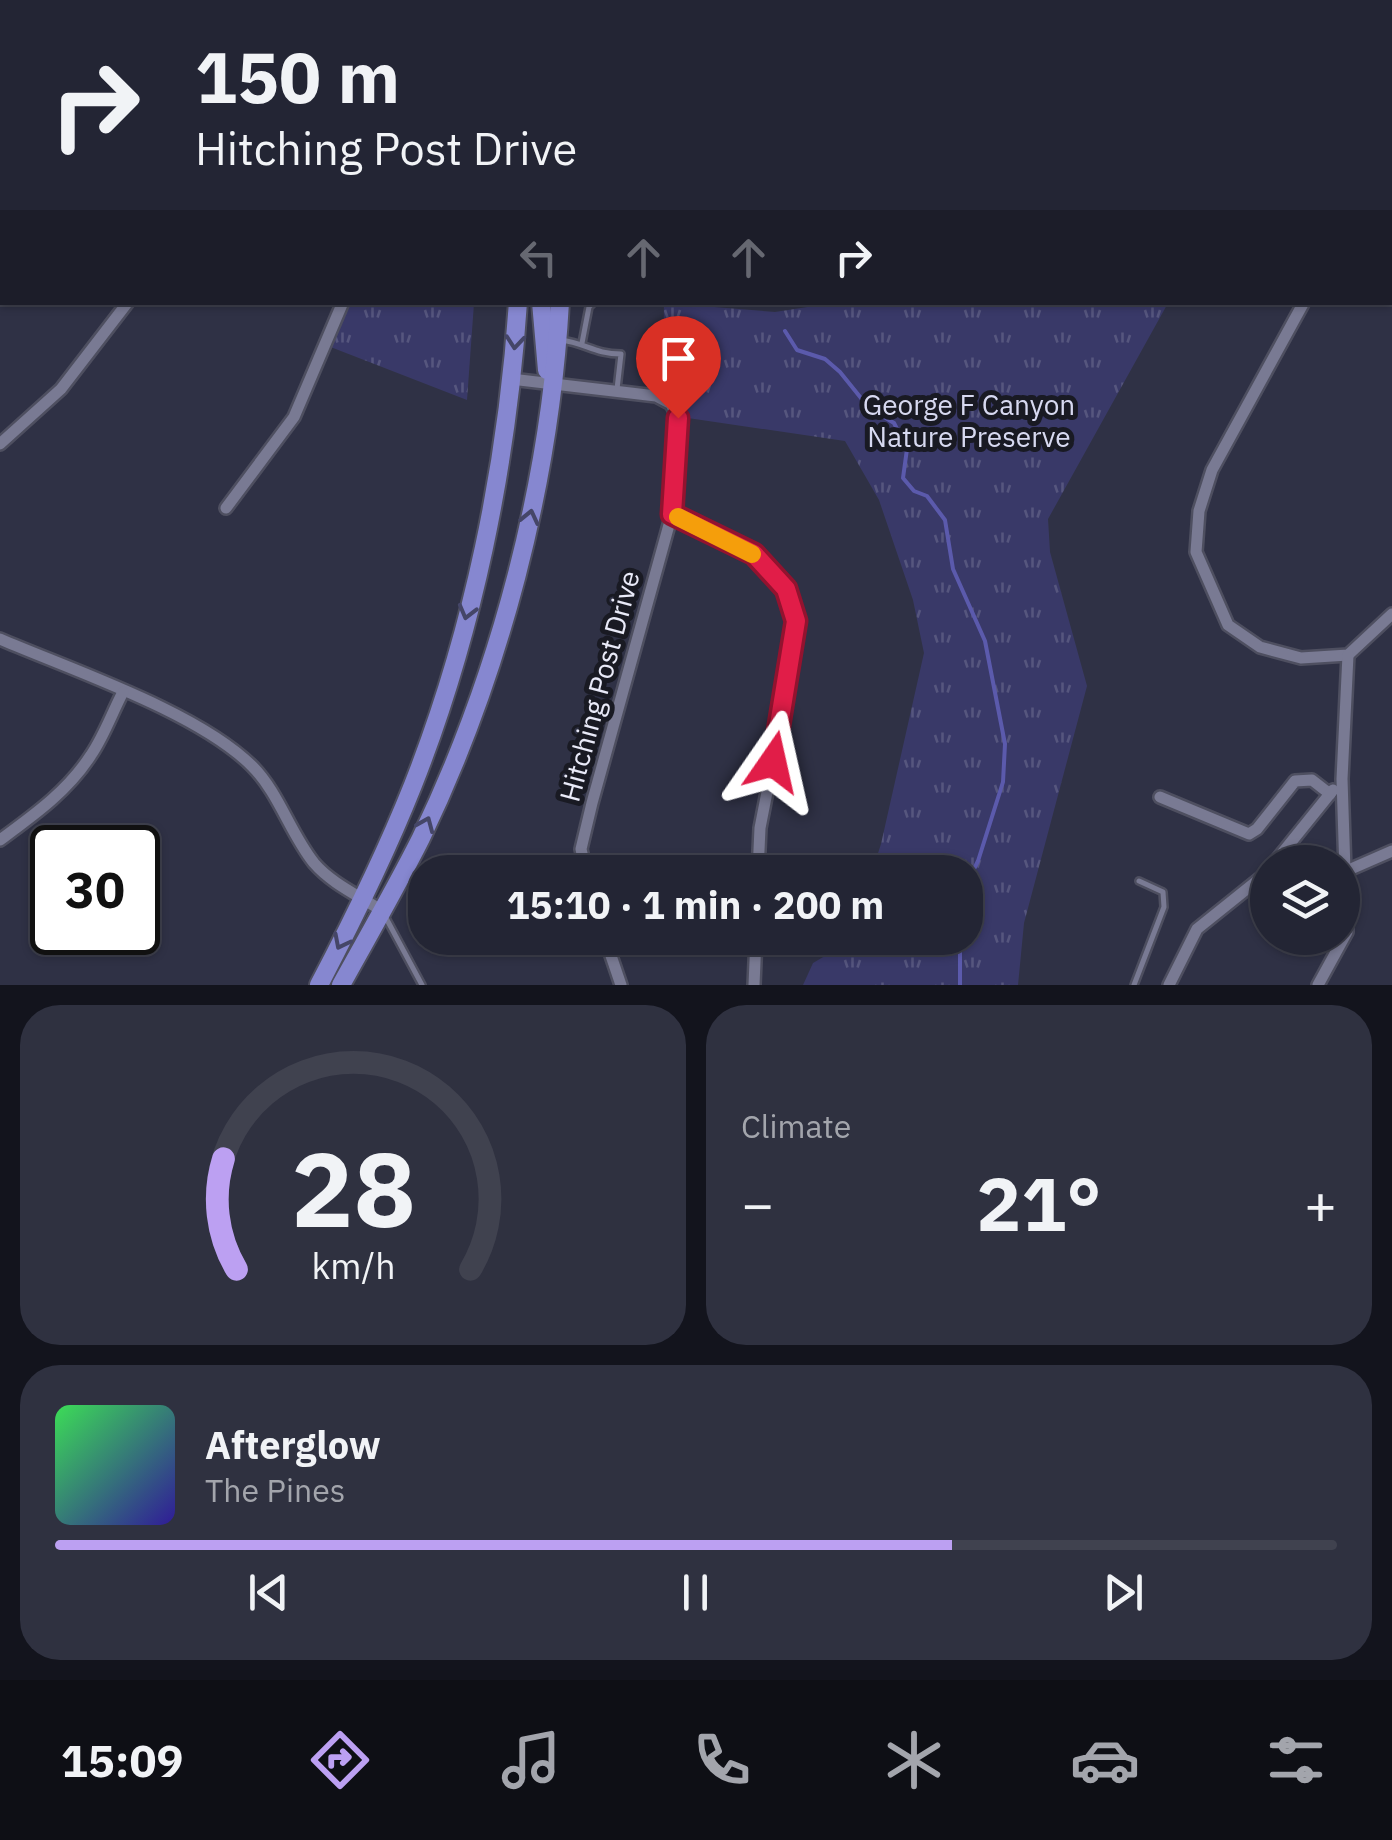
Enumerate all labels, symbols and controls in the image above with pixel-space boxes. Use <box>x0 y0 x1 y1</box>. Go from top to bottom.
text: 150 m <box>195 31 400 122</box>
icon: right <box>30 40 160 170</box>
text: Hitching Post Drive <box>195 119 577 177</box>
icon: left <box>511 230 566 285</box>
icon: ahead <box>616 230 671 285</box>
icon: ahead <box>721 230 776 285</box>
icon: right <box>826 230 881 285</box>
pin <box>636 316 721 419</box>
icon: arrive <box>651 331 706 386</box>
one-way arrow <box>504 335 526 351</box>
park label: George F Canyon Nature Preserve <box>863 386 1075 455</box>
one-way arrow <box>518 509 539 526</box>
street label: Hitching Post Drive <box>550 566 648 806</box>
one-way arrow <box>457 603 478 620</box>
position arrow <box>721 710 825 814</box>
one-way arrow <box>414 816 434 834</box>
speed limit sign: 30 <box>30 825 160 955</box>
map controls <box>1250 845 1360 955</box>
button: layers <box>1250 845 1360 955</box>
text: 15:10 · 1 min · 200 m <box>507 880 884 929</box>
one-way arrow <box>334 931 353 949</box>
text: Climate <box>741 1105 851 1147</box>
text: 28 <box>291 1120 415 1256</box>
text: 21° <box>976 1154 1102 1252</box>
text: − <box>741 1168 774 1239</box>
text: + <box>1304 1168 1337 1239</box>
text: km/h <box>311 1242 395 1289</box>
text: Afterglow <box>205 1420 381 1469</box>
text: The Pines <box>205 1469 345 1511</box>
icon: previous <box>241 1565 296 1620</box>
icon: pause <box>668 1565 723 1620</box>
icon: next <box>1096 1565 1151 1620</box>
icon: directions <box>305 1725 375 1795</box>
icon: music <box>496 1725 566 1795</box>
icon: phone <box>687 1725 757 1795</box>
icon: climate <box>879 1725 949 1795</box>
icon: car <box>1070 1725 1140 1795</box>
icon: filters <box>1261 1725 1331 1795</box>
text: 15:09 <box>61 1731 184 1789</box>

